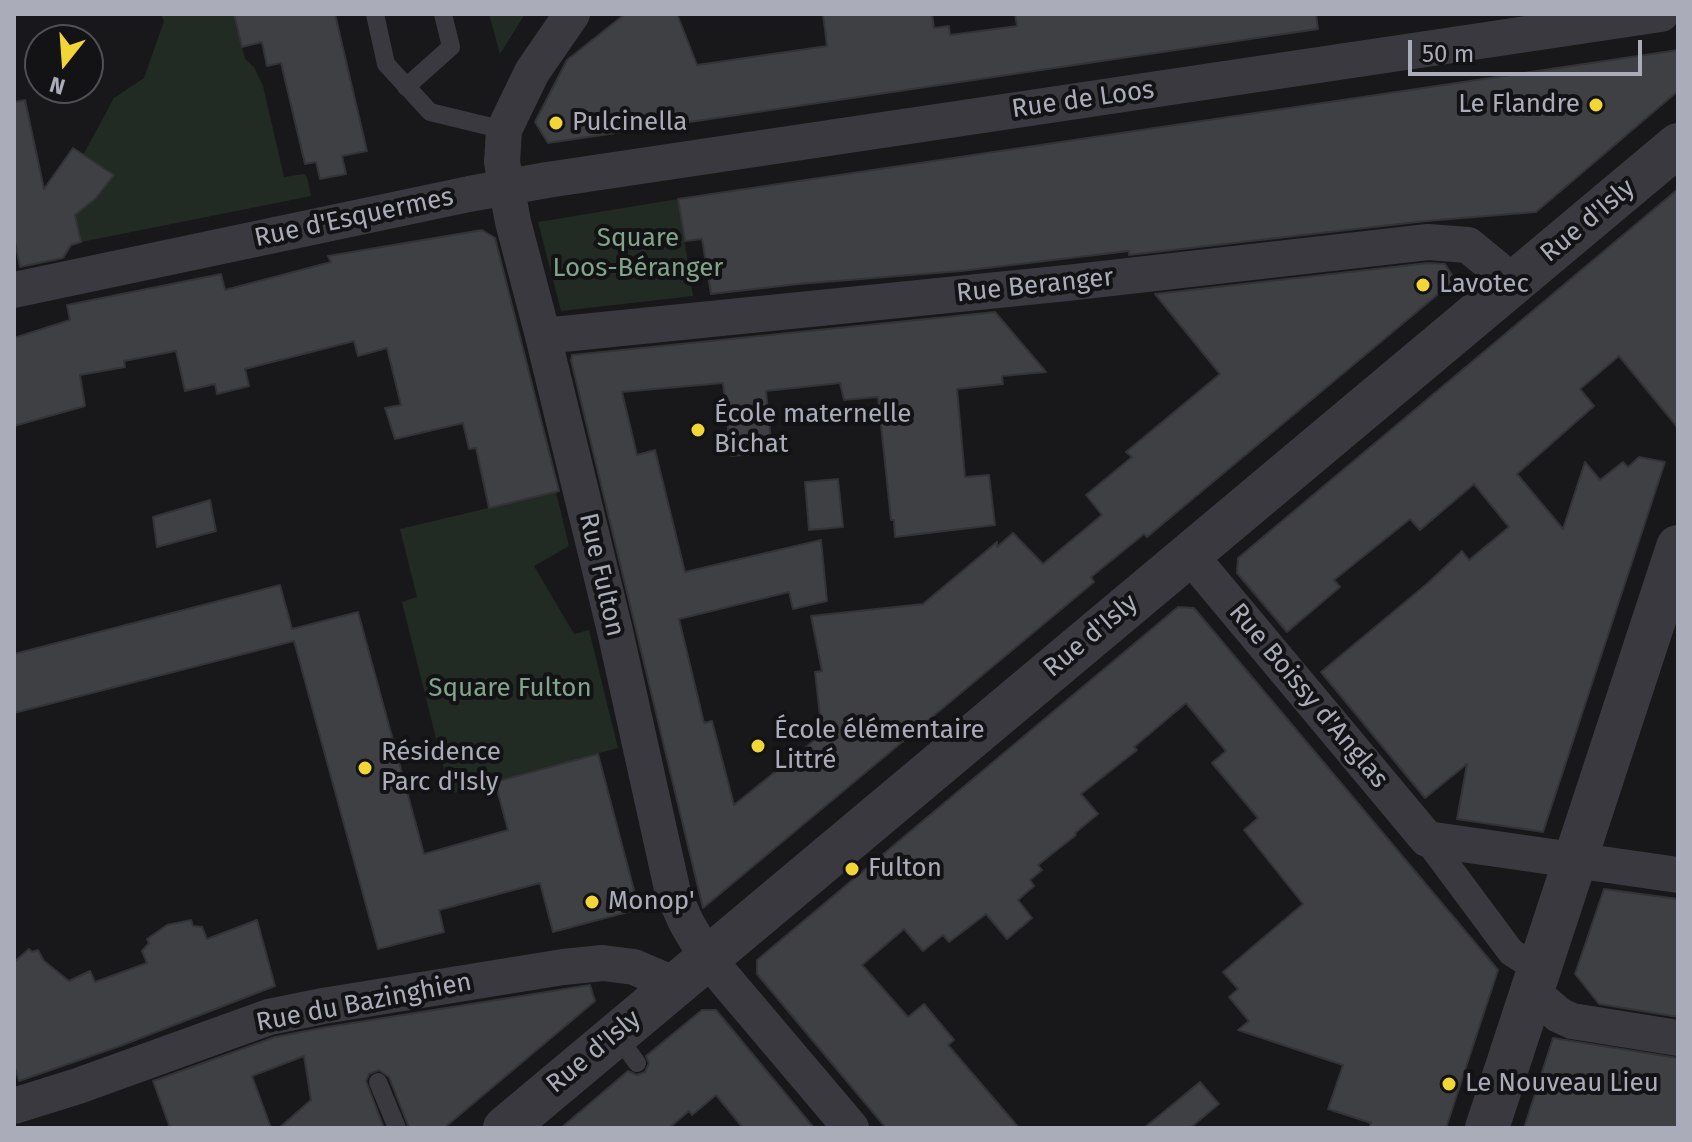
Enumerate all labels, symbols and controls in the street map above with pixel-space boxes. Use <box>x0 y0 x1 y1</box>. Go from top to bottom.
north arrow <box>24 24 104 104</box>
scale bar <box>1412 24 1646 74</box>
text: 50 m <box>1422 40 1474 68</box>
text: N <box>46 70 68 101</box>
street label: Rue de Loos <box>1010 75 1156 125</box>
place label: Le Flandre <box>1458 89 1580 121</box>
marker: Le Flandre <box>1587 96 1605 114</box>
place label: Pulcinella <box>572 107 687 139</box>
marker: Pulcinella <box>547 114 565 132</box>
street label: Rue d'Isly <box>1535 173 1641 269</box>
street label: Rue d'Esquermes <box>252 182 456 254</box>
park label: Square Loos-Béranger <box>553 223 723 284</box>
street label: Rue Beranger <box>955 262 1115 310</box>
place label: Lavotec <box>1439 269 1529 301</box>
marker: Lavotec <box>1414 276 1432 294</box>
place label: École maternelle Bichat <box>714 399 911 460</box>
marker: École maternelle Bichat <box>689 421 707 439</box>
street label: Rue Fulton <box>572 510 630 640</box>
street label: Rue d'Isly <box>1038 588 1144 684</box>
street label: Rue Boissy d'Anglas <box>1222 597 1394 795</box>
park label: Square Fulton <box>428 673 592 705</box>
place label: École élémentaire Littré <box>774 715 985 776</box>
place label: Résidence Parc d'Isly <box>381 737 501 798</box>
marker: École élémentaire Littré <box>749 737 767 755</box>
marker: Résidence Parc d'Isly <box>356 759 374 777</box>
place label: Fulton <box>868 853 942 885</box>
marker: Fulton <box>843 860 861 878</box>
place label: Monop' <box>608 886 695 918</box>
marker: Monop' <box>583 893 601 911</box>
street label: Rue du Bazinghien <box>254 967 474 1039</box>
street label: Rue d'Isly <box>541 1004 647 1100</box>
place label: Le Nouveau Lieu <box>1465 1068 1659 1100</box>
marker: Le Nouveau Lieu <box>1440 1075 1458 1093</box>

